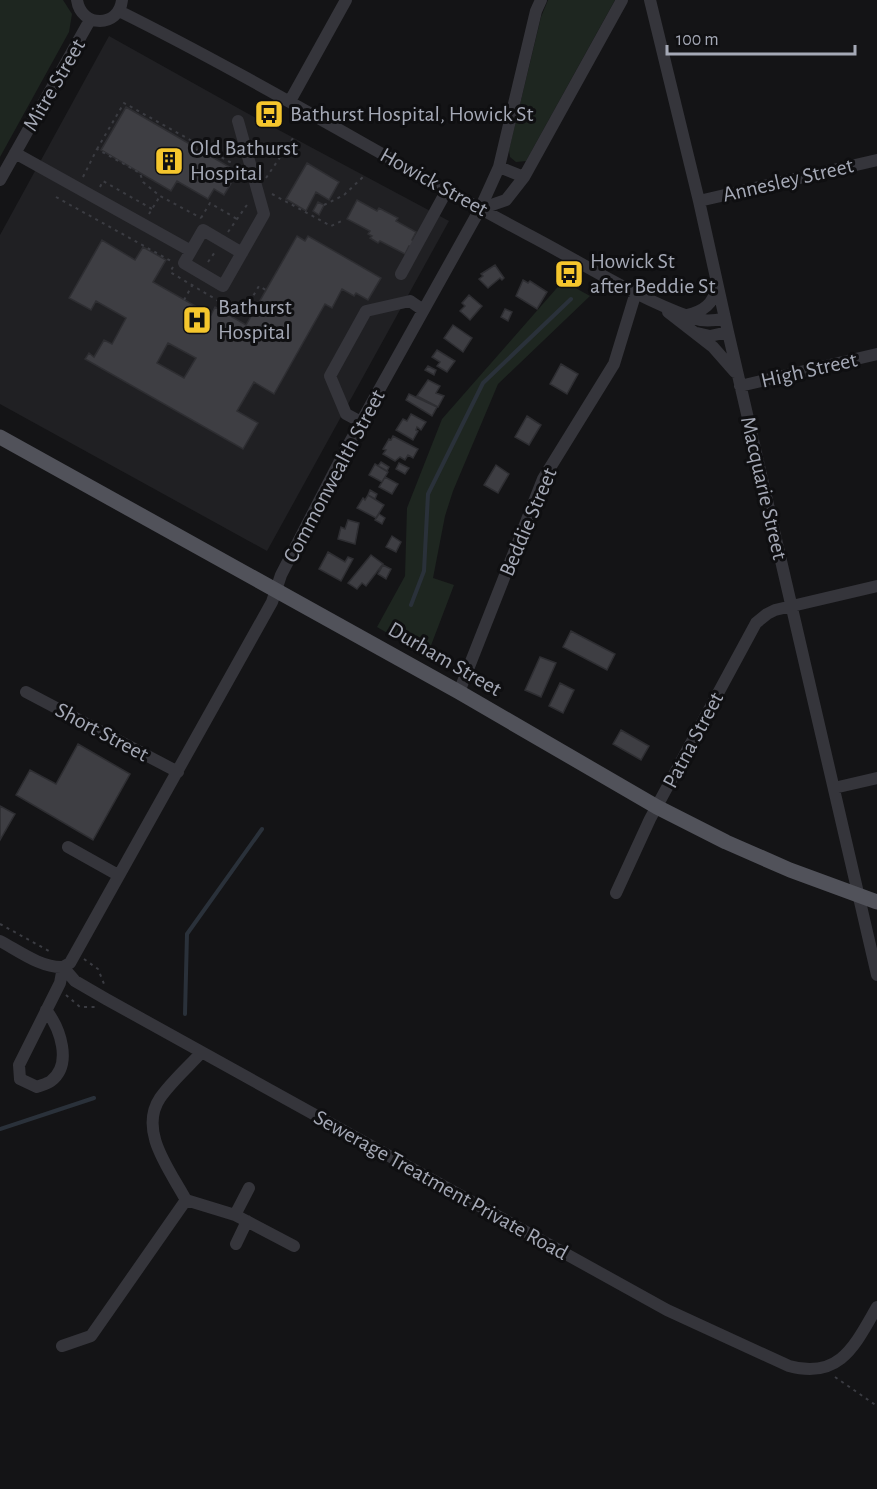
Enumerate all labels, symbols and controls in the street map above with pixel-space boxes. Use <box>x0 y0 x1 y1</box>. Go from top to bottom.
scale bar <box>667 18 854 56</box>
text: 100 m <box>676 31 719 49</box>
street label: Mitre Street <box>19 35 89 135</box>
bus stop icon: Bathurst Hospital, Howick St <box>253 98 285 130</box>
place label: Bathurst Hospital, Howick St <box>290 103 533 125</box>
place label: Old Bathurst Hospital <box>190 137 298 184</box>
street label: Howick Street <box>377 143 491 221</box>
building icon: Old Bathurst Hospital <box>153 145 185 177</box>
street label: Annesley Street <box>720 154 856 206</box>
place label: Howick St after Beddie St <box>590 250 715 297</box>
bus stop icon: Howick St after Beddie St <box>553 258 585 290</box>
place label: Bathurst Hospital <box>218 296 292 343</box>
hospital icon: Bathurst Hospital <box>181 304 213 336</box>
street label: High Street <box>759 348 859 392</box>
street label: Commonwealth Street <box>279 386 389 566</box>
street label: Macquarie Street <box>737 414 791 562</box>
street label: Beddie Street <box>495 465 561 579</box>
street label: Durham Street <box>385 618 505 700</box>
street label: Patna Street <box>659 688 727 792</box>
street label: Short Street <box>52 698 152 766</box>
street label: Sewerage Treatment Private Road <box>310 1106 572 1264</box>

